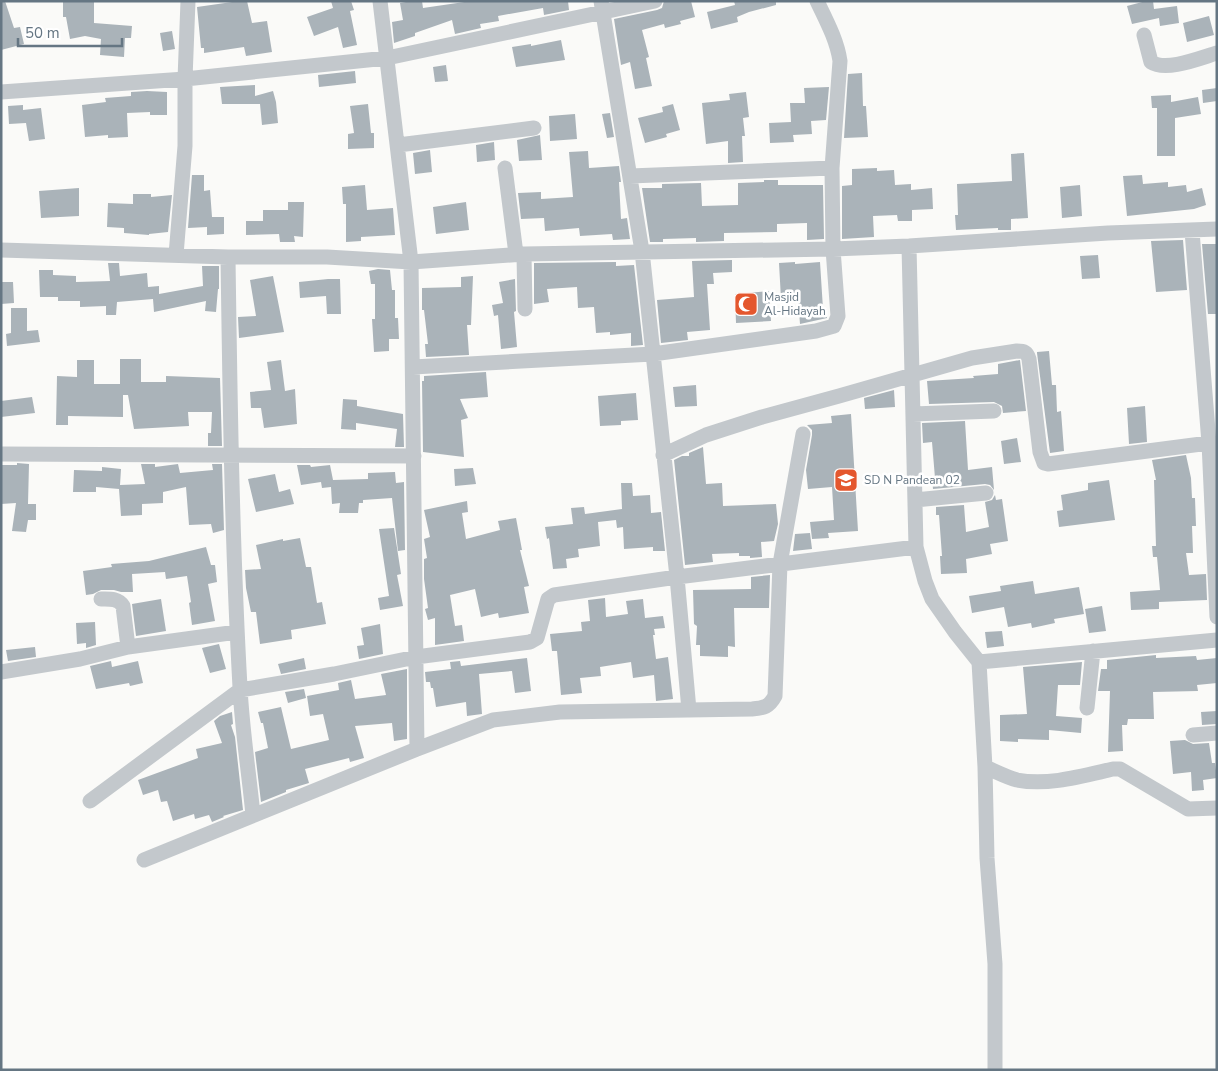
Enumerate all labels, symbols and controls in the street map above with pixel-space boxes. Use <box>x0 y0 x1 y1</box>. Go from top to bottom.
scale bar <box>18 15 121 47</box>
text: 50 m <box>25 23 60 43</box>
place label: Masjid Al-Hidayah <box>764 289 826 319</box>
mosque icon: Masjid Al-Hidayah <box>733 291 759 317</box>
school or university icon: SD N Pandean 02 <box>833 467 859 493</box>
place label: SD N Pandean 02 <box>864 472 960 488</box>

